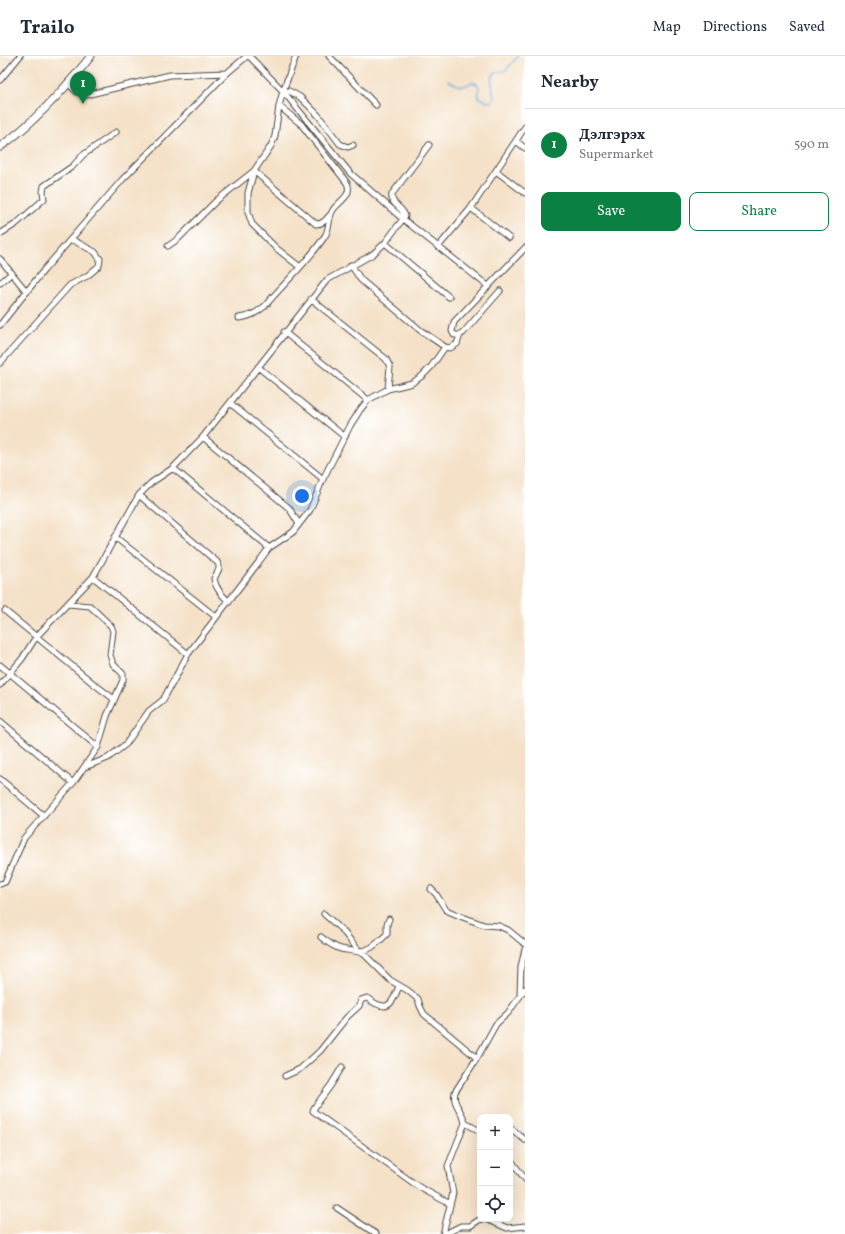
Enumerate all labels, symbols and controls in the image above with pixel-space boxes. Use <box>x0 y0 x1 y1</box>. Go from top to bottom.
text: Trailo <box>20 15 75 41</box>
text: Map <box>653 18 681 37</box>
text: Directions <box>703 18 767 37</box>
text: Saved <box>789 18 825 37</box>
pin: 1 <box>70 71 96 104</box>
text: Nearby <box>541 71 599 94</box>
text: Дэлгэрэх <box>579 125 645 146</box>
text: 1 <box>551 136 557 154</box>
text: 590 m <box>794 136 829 154</box>
text: Supermarket <box>579 146 654 164</box>
button: Save <box>541 192 681 231</box>
button: Share <box>689 192 829 231</box>
your location <box>292 486 312 506</box>
map controls <box>477 1114 513 1222</box>
button: + <box>477 1114 513 1150</box>
button: − <box>477 1150 513 1186</box>
button: locate <box>477 1186 513 1222</box>

